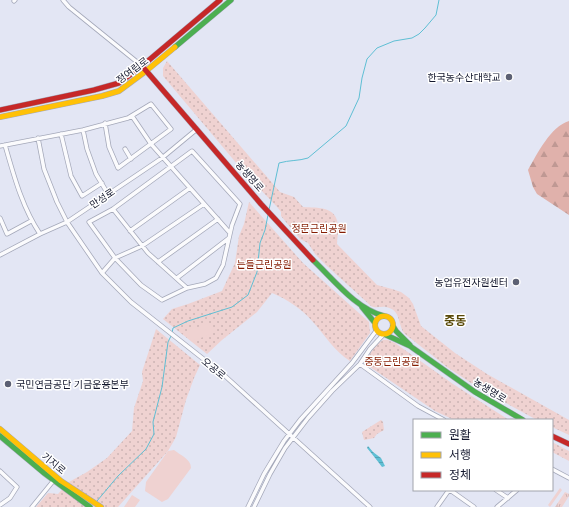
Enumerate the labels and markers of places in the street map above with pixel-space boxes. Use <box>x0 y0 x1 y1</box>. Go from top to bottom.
place label: 한국농수산대학교 <box>427 72 501 84</box>
marker: 한국농수산대학교 <box>504 72 514 82</box>
place label: 농업유전자원센터 <box>434 277 508 289</box>
marker: 농업유전자원센터 <box>511 277 521 287</box>
marker: 국민연금공단 기금운용본부 <box>3 379 13 389</box>
place label: 국민연금공단 기금운용본부 <box>16 379 129 391</box>

